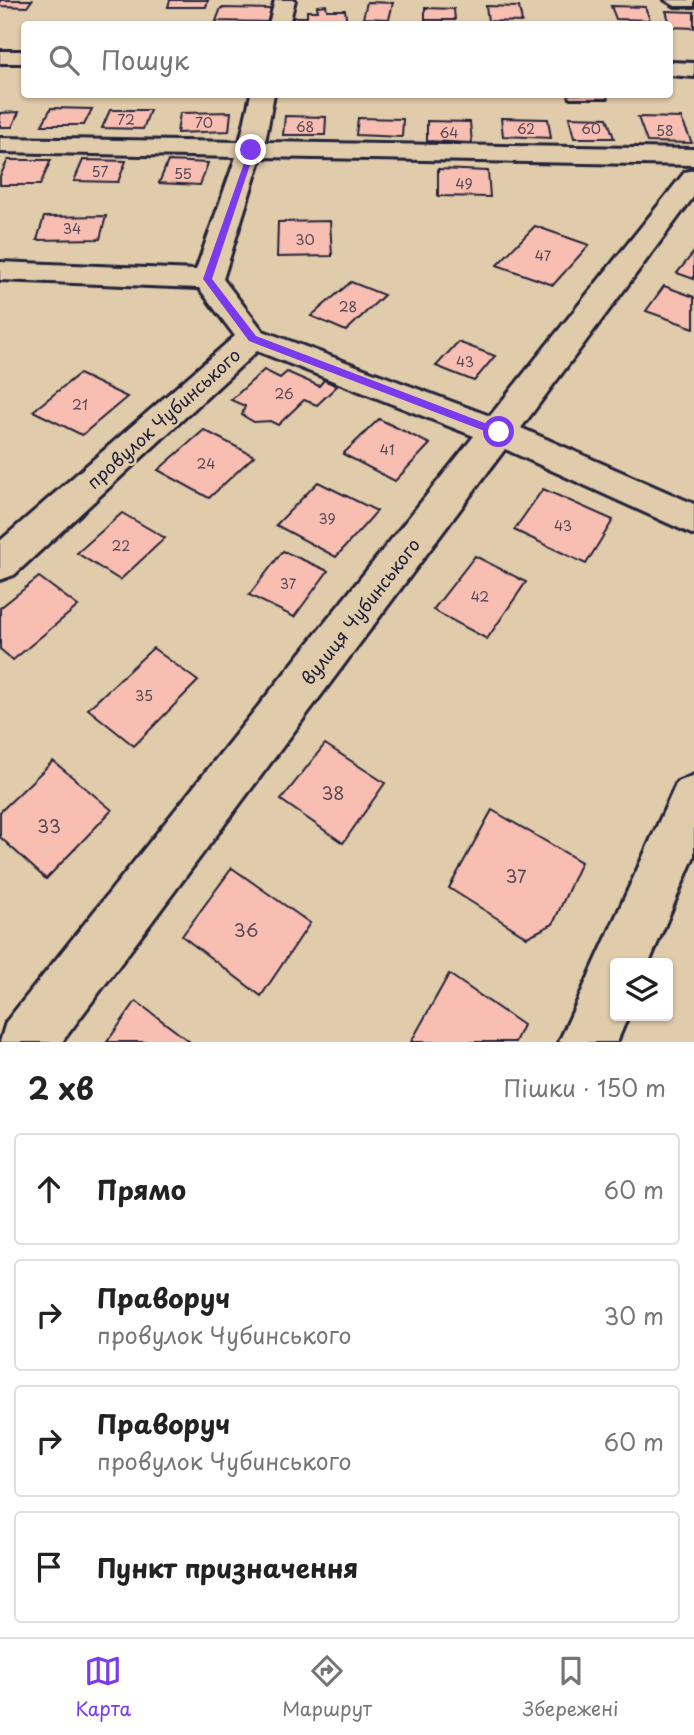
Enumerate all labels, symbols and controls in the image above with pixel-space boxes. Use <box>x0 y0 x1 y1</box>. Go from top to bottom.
search box <box>21 21 673 98</box>
text: Пошук <box>101 40 189 79</box>
icon: search <box>45 41 83 79</box>
house number: 72 <box>117 109 135 130</box>
house number: 70 <box>195 112 213 133</box>
house number: 68 <box>296 116 314 137</box>
house number: 62 <box>517 118 535 139</box>
house number: 60 <box>581 118 601 139</box>
house number: 58 <box>656 120 674 141</box>
house number: 64 <box>439 122 459 143</box>
route end <box>235 134 266 165</box>
house number: 57 <box>92 161 108 182</box>
house number: 55 <box>174 163 192 184</box>
house number: 49 <box>455 173 473 194</box>
house number: 34 <box>63 218 81 239</box>
house number: 30 <box>295 229 315 250</box>
house number: 47 <box>535 245 552 266</box>
house number: 28 <box>339 296 357 317</box>
street label: провулок Чубинського <box>80 341 246 495</box>
house number: 43 <box>456 351 474 372</box>
house number: 26 <box>274 383 294 404</box>
house number: 21 <box>72 394 88 415</box>
route start <box>483 416 514 447</box>
house number: 41 <box>380 439 394 460</box>
house number: 24 <box>197 453 215 474</box>
house number: 39 <box>318 508 336 529</box>
house number: 43 <box>554 515 572 536</box>
street label: вулиця Чубинського <box>294 532 426 690</box>
house number: 22 <box>112 535 130 556</box>
house number: 37 <box>280 573 297 594</box>
house number: 42 <box>471 586 489 607</box>
house number: 35 <box>135 685 153 706</box>
house number: 38 <box>321 779 345 806</box>
house number: 33 <box>37 812 61 839</box>
house number: 37 <box>505 862 527 889</box>
house number: 36 <box>234 916 258 943</box>
map controls <box>610 958 673 1021</box>
button: layers <box>610 958 673 1021</box>
text: 2 хв <box>28 1065 94 1110</box>
text: Пішки · 150 m <box>504 1070 666 1105</box>
icon: ahead <box>30 1170 68 1208</box>
text: Прямо <box>97 1170 186 1209</box>
text: 60 m <box>604 1172 664 1207</box>
text: Праворуч <box>97 1278 230 1317</box>
icon: right <box>30 1296 68 1334</box>
text: 30 m <box>603 1298 664 1333</box>
text: провулок Чубинського <box>97 1317 351 1352</box>
text: Праворуч <box>97 1404 230 1443</box>
icon: right <box>30 1422 68 1460</box>
text: 60 m <box>604 1424 664 1459</box>
text: провулок Чубинського <box>97 1443 351 1478</box>
icon: arrive <box>30 1548 68 1586</box>
text: Пункт призначення <box>97 1548 358 1587</box>
tab: Карта <box>75 1652 131 1722</box>
tab: Маршрут <box>282 1652 372 1722</box>
tab: Збережені <box>523 1652 619 1722</box>

